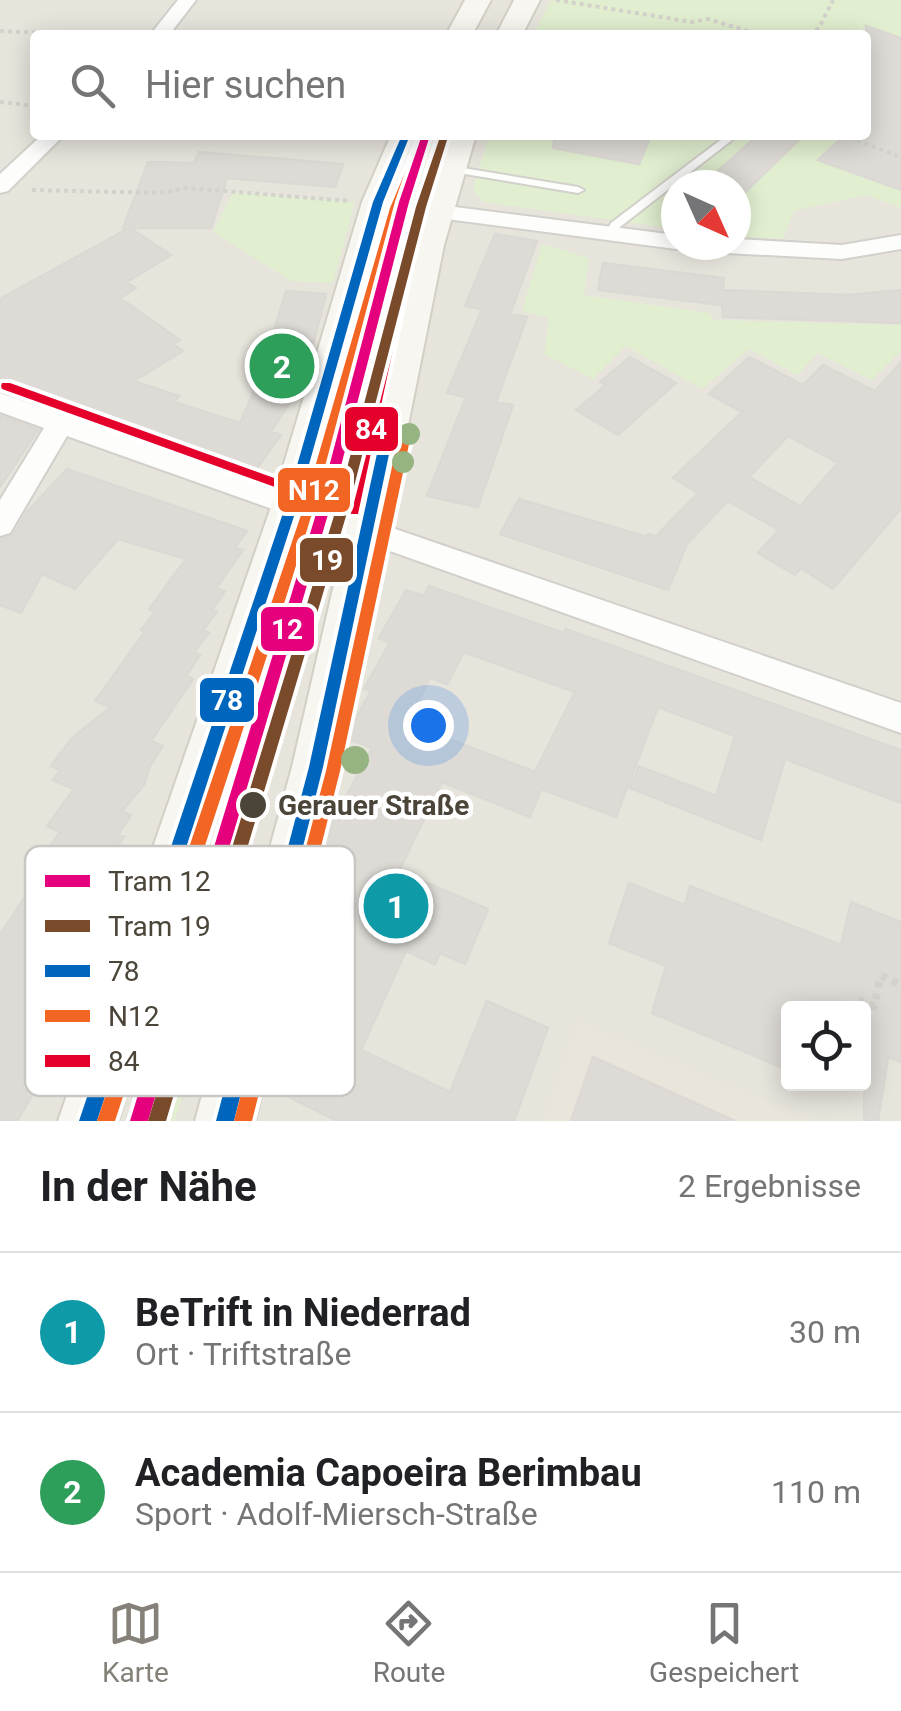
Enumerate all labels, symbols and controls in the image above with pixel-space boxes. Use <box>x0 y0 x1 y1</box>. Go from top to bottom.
search box <box>30 30 871 140</box>
icon: search <box>65 58 120 113</box>
text: Hier suchen <box>145 63 346 107</box>
north arrow <box>661 170 751 260</box>
pin: 2 <box>250 328 314 404</box>
line badge: 84 <box>343 405 400 453</box>
text: 84 <box>355 413 387 446</box>
line badge: N12 <box>276 466 352 514</box>
text: N12 <box>288 474 340 507</box>
line badge: 19 <box>298 536 355 584</box>
text: 19 <box>311 544 343 577</box>
line badge: 12 <box>259 605 316 653</box>
text: 12 <box>271 613 303 646</box>
line badge: 78 <box>198 676 256 724</box>
text: 78 <box>211 684 243 717</box>
your location <box>403 700 454 751</box>
marker: Gerauer Straße <box>237 789 269 821</box>
place label: Gerauer Straße <box>278 789 469 822</box>
legend <box>25 846 355 1096</box>
text: Tram 12 <box>108 865 211 898</box>
pin: 1 <box>364 868 428 944</box>
text: Tram 19 <box>108 910 211 943</box>
text: 78 <box>108 955 139 988</box>
text: N12 <box>108 1000 159 1033</box>
map controls <box>781 1001 871 1091</box>
button: locate <box>781 1001 871 1091</box>
text: 84 <box>108 1045 140 1078</box>
text: In der Nähe <box>40 1162 257 1211</box>
text: 2 Ergebnisse <box>678 1167 861 1205</box>
text: BeTrift in Niederrad <box>135 1291 471 1335</box>
text: 1 <box>63 1313 82 1351</box>
text: 30 m <box>789 1313 861 1351</box>
text: Ort · Triftstraße <box>135 1335 351 1373</box>
text: Academia Capoeira Berimbau <box>135 1451 642 1495</box>
text: 2 <box>63 1473 82 1511</box>
text: 110 m <box>771 1473 861 1511</box>
text: Sport · Adolf-Miersch-Straße <box>135 1495 538 1533</box>
tab: Karte <box>102 1596 169 1689</box>
tab: Route <box>373 1596 445 1689</box>
tab: Gespeichert <box>649 1596 799 1689</box>

